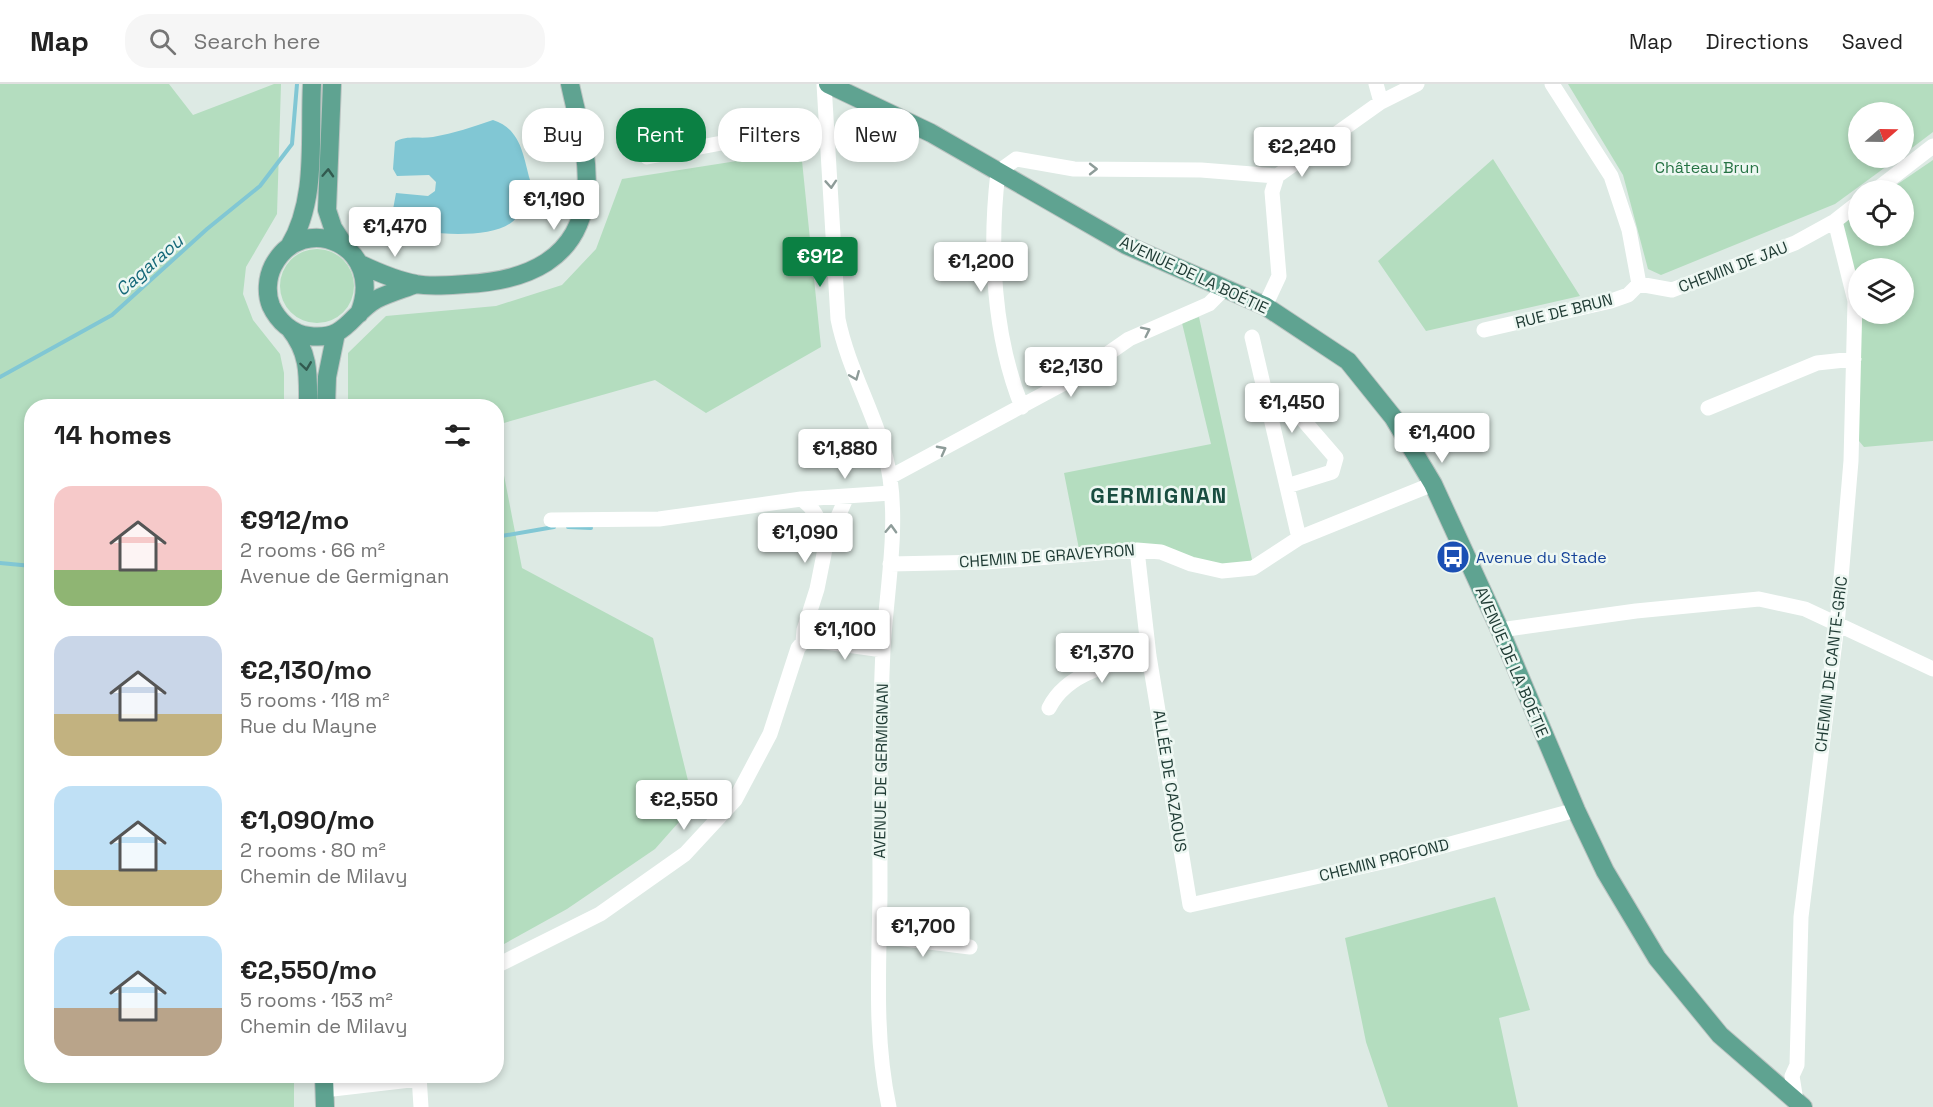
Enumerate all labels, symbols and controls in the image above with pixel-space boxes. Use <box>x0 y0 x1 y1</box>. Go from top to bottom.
search box <box>125 14 545 68</box>
text: Map <box>30 23 89 59</box>
icon: search <box>146 25 179 58</box>
text: Search here <box>194 27 321 55</box>
text: Map <box>1629 28 1673 55</box>
text: Directions <box>1706 28 1809 55</box>
text: Saved <box>1842 28 1903 55</box>
north arrow <box>1848 102 1914 168</box>
map controls <box>1848 102 1914 324</box>
chip: Buy <box>522 108 604 162</box>
chip: Rent <box>616 108 706 162</box>
chip: Filters <box>718 108 822 162</box>
chip: New <box>834 108 919 162</box>
pin: €2,240 <box>1253 127 1351 178</box>
text: €2,240 <box>1268 133 1336 159</box>
park label: Château Brun <box>1655 157 1759 178</box>
one-way arrow <box>1089 163 1098 175</box>
one-way arrow <box>321 169 334 178</box>
pin: €1,190 <box>505 180 603 231</box>
one-way arrow <box>824 180 837 189</box>
button: locate <box>1848 180 1914 246</box>
text: €1,190 <box>523 186 585 212</box>
pin: €1,470 <box>346 207 444 258</box>
text: €1,470 <box>363 213 427 239</box>
water label: Cagaraou <box>110 229 188 301</box>
street label: AVENUE DE LA BOÉTIE <box>1116 231 1272 319</box>
street label: CHEMIN DE JAU <box>1675 236 1791 298</box>
pin: €912 <box>784 237 856 288</box>
pin: €1,200 <box>932 242 1030 293</box>
text: €912 <box>797 243 843 269</box>
text: €1,200 <box>948 248 1014 274</box>
button: layers <box>1848 258 1914 324</box>
street label: RUE DE BRUN <box>1513 289 1615 333</box>
one-way arrow <box>1140 326 1151 338</box>
pin: €2,130 <box>1022 347 1120 398</box>
text: €2,130 <box>1039 353 1103 379</box>
one-way arrow <box>300 361 312 370</box>
one-way arrow <box>847 371 860 381</box>
pin: €1,450 <box>1243 383 1341 434</box>
text: €1,450 <box>1259 389 1325 415</box>
pin: €1,400 <box>1393 413 1491 464</box>
text: 14 homes <box>54 418 172 452</box>
icon: filters <box>441 419 474 452</box>
text: €1,400 <box>1408 419 1476 445</box>
pin: €1,880 <box>796 429 894 480</box>
text: €1,880 <box>812 435 878 461</box>
one-way arrow <box>936 446 946 457</box>
district label: GERMIGNAN <box>1090 481 1228 509</box>
text: €912/mo <box>240 503 349 537</box>
icon: home <box>102 510 174 582</box>
pin: €1,090 <box>756 513 854 564</box>
text: €1,090 <box>772 519 838 545</box>
one-way arrow <box>885 524 898 533</box>
text: 2 rooms · 66 m² <box>240 537 385 563</box>
street label: CHEMIN DE GRAVEYRON <box>958 539 1136 573</box>
bus stop icon: Avenue du Stade <box>1435 539 1471 575</box>
place label: Avenue du Stade <box>1476 547 1607 568</box>
text: Avenue de Germignan <box>240 563 449 589</box>
street label: CHEMIN DE CANTE-GRIC <box>1810 575 1852 753</box>
street label: AVENUE DE LA BOÉTIE <box>1471 584 1553 740</box>
pin: €1,100 <box>796 610 894 661</box>
text: €1,100 <box>814 616 876 642</box>
pin: €1,370 <box>1053 633 1151 684</box>
text: €1,370 <box>1070 639 1134 665</box>
text: €2,130/mo <box>240 653 372 687</box>
icon: home <box>102 660 174 732</box>
street label: AVENUE DE GERMIGNAN <box>869 683 893 859</box>
text: 5 rooms · 118 m² <box>240 687 390 713</box>
street label: ALLÉE DE CAZAOUS <box>1148 708 1192 854</box>
text: Rue du Mayne <box>240 713 377 739</box>
pin: €2,550 <box>635 780 733 831</box>
text: €2,550 <box>650 786 718 812</box>
text: €1,090/mo <box>240 803 375 837</box>
icon: home <box>102 810 174 882</box>
street label: CHEMIN PROFOND <box>1317 834 1451 886</box>
text: 2 rooms · 80 m² <box>240 837 386 863</box>
text: Chemin de Milavy <box>240 863 407 889</box>
pin: €1,700 <box>874 907 972 958</box>
text: €1,700 <box>891 913 955 939</box>
text: €2,550/mo <box>240 953 377 987</box>
icon: home <box>102 960 174 1032</box>
text: 5 rooms · 153 m² <box>240 987 393 1013</box>
text: Chemin de Milavy <box>240 1013 407 1039</box>

